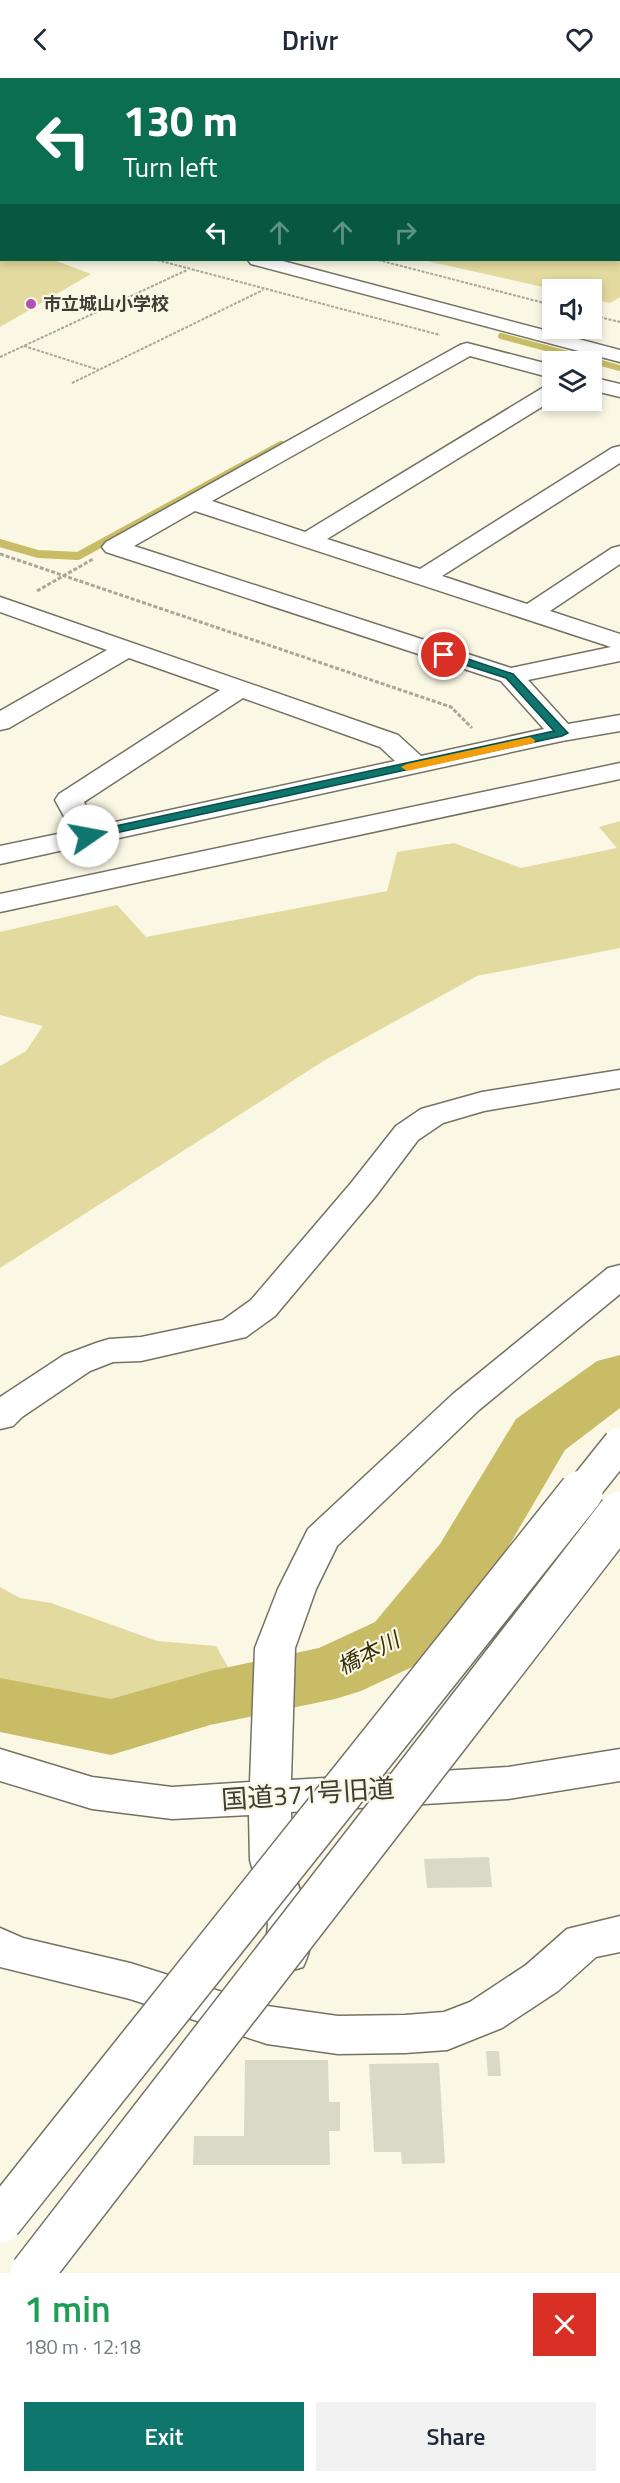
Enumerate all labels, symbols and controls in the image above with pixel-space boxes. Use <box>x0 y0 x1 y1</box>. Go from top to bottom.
text: Drivr <box>282 19 338 60</box>
icon: back <box>24 23 57 56</box>
icon: heart <box>563 23 596 56</box>
text: 130 m <box>123 88 238 152</box>
icon: left <box>24 102 102 180</box>
text: Turn left <box>123 146 217 187</box>
icon: left <box>200 216 233 249</box>
icon: ahead <box>263 216 296 249</box>
icon: ahead <box>326 216 359 249</box>
icon: right <box>389 216 422 249</box>
map controls <box>542 279 602 411</box>
button: sound <box>542 279 602 339</box>
place label: 市立城山小学校 <box>43 290 169 317</box>
marker: 市立城山小学校 <box>24 297 38 311</box>
button: layers <box>542 351 602 411</box>
pin <box>418 629 469 680</box>
icon: arrive <box>427 638 460 671</box>
position arrow <box>56 804 120 868</box>
water label: 橋本川 <box>331 1622 407 1683</box>
street label: 国道371号旧道 <box>220 1768 396 1819</box>
text: 1 min <box>24 2281 111 2336</box>
button: close <box>533 2293 596 2356</box>
text: 180 m · 12:18 <box>24 2331 141 2362</box>
button: Exit <box>24 2402 304 2471</box>
button: Share <box>316 2402 596 2471</box>

